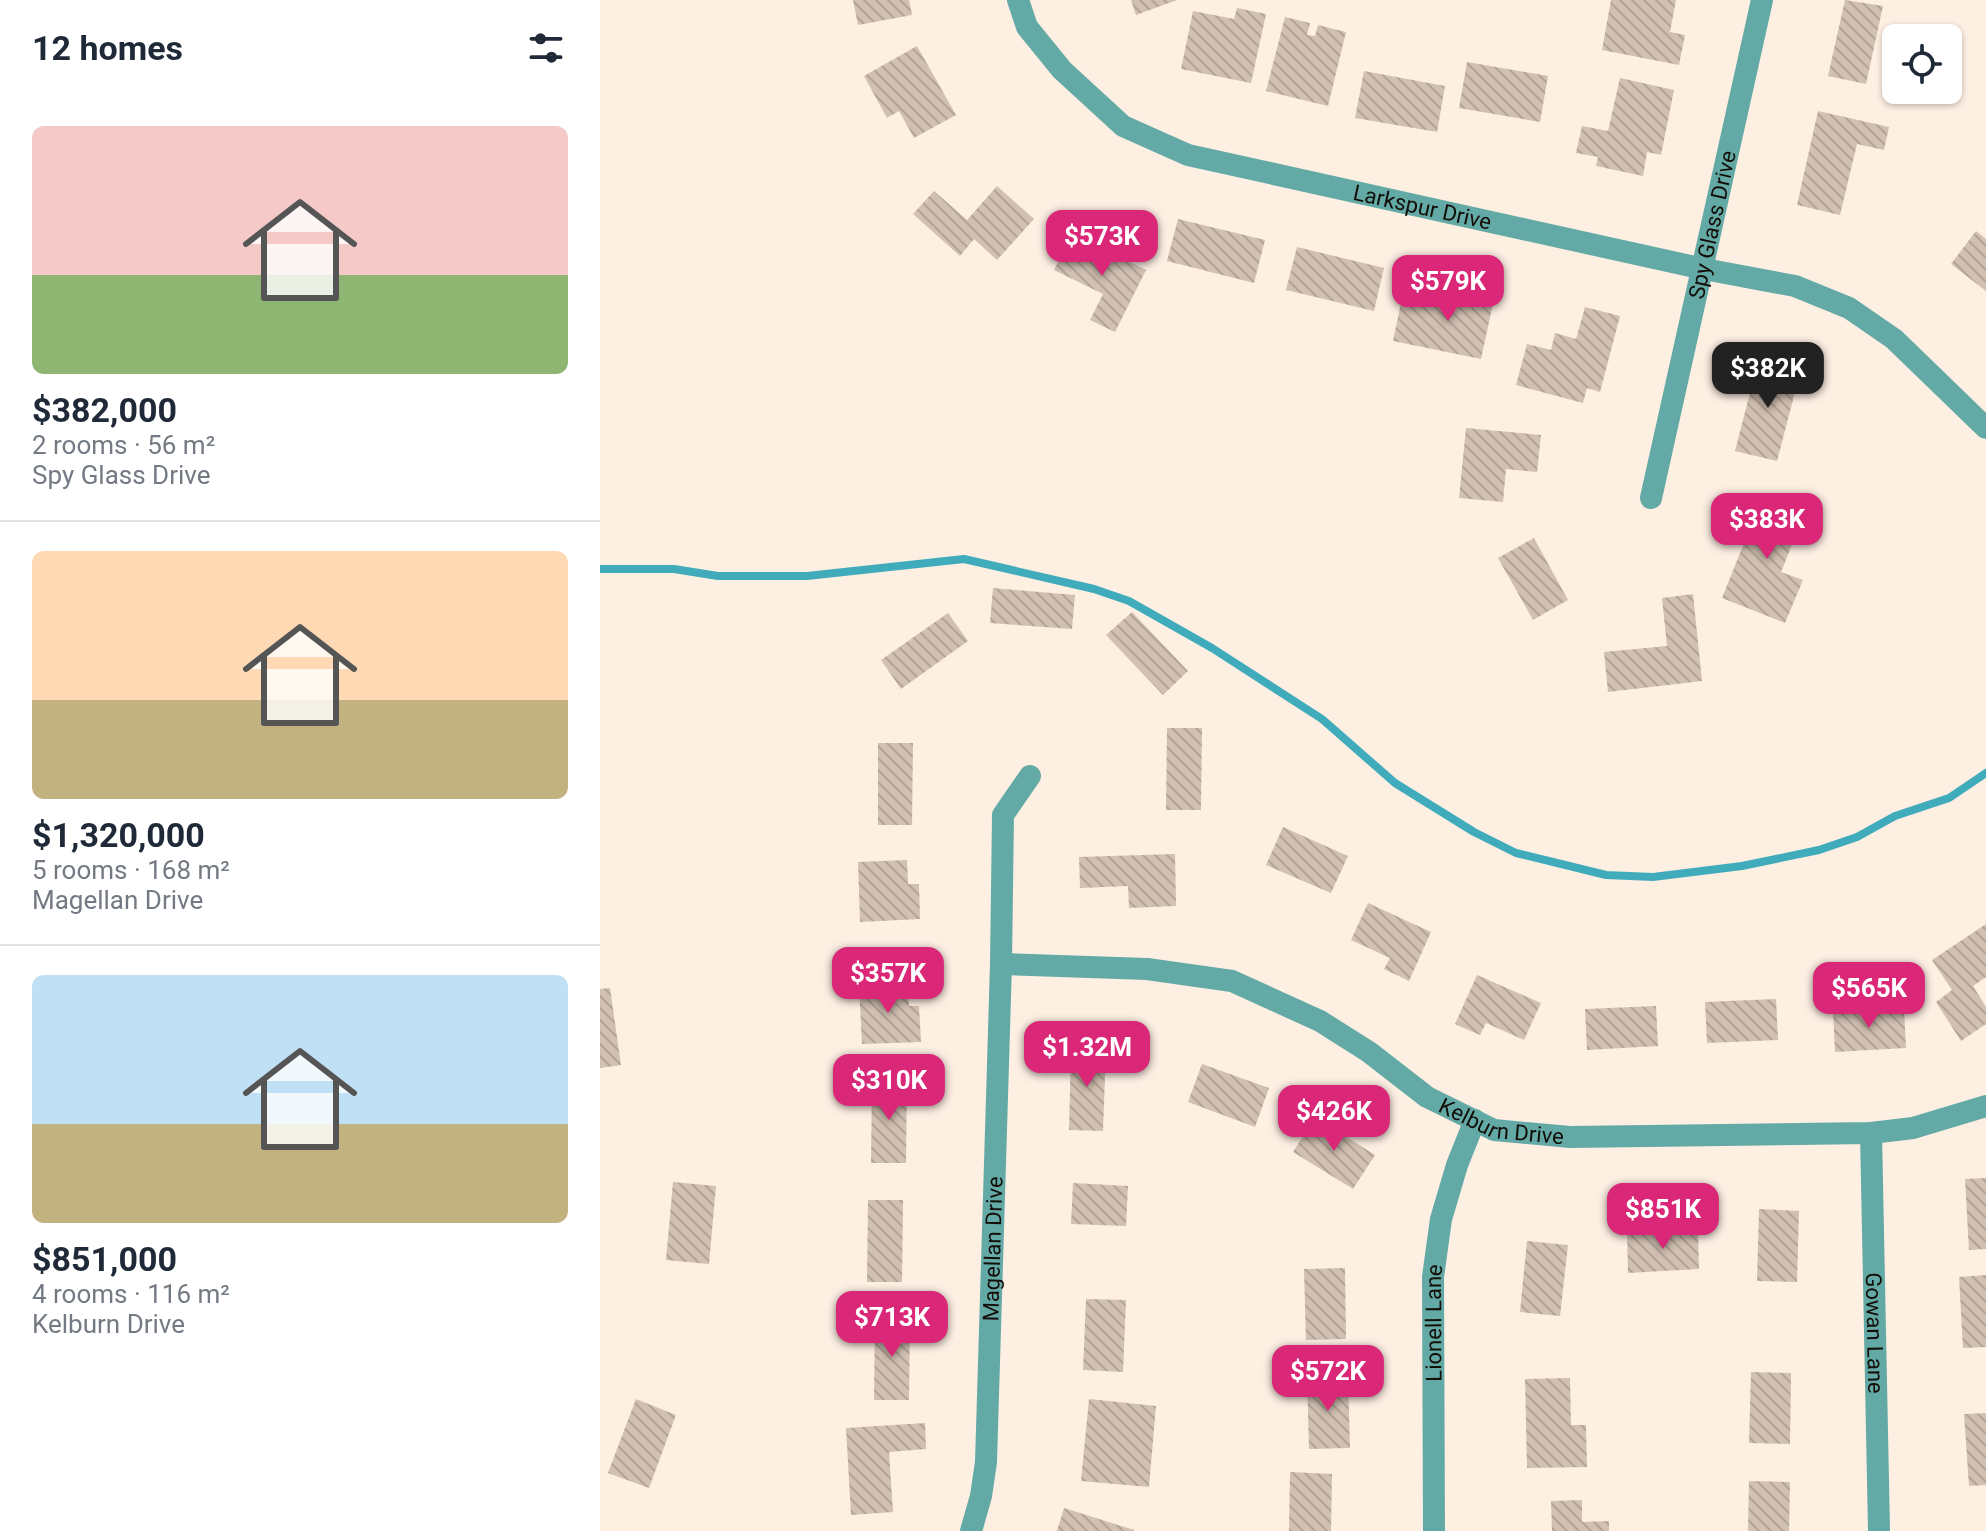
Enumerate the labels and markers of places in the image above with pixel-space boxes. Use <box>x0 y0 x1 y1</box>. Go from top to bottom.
pin: $573K <box>1046 210 1158 278</box>
pin: $579K <box>1392 255 1504 323</box>
pin: $382K <box>1712 342 1824 410</box>
pin: $383K <box>1711 493 1823 561</box>
pin: $357K <box>832 947 944 1015</box>
pin: $565K <box>1813 962 1925 1030</box>
pin: $1.32M <box>1022 1021 1152 1089</box>
pin: $310K <box>833 1054 945 1122</box>
pin: $426K <box>1278 1085 1390 1153</box>
pin: $851K <box>1607 1183 1719 1251</box>
pin: $713K <box>836 1291 948 1359</box>
pin: $572K <box>1272 1345 1384 1413</box>

